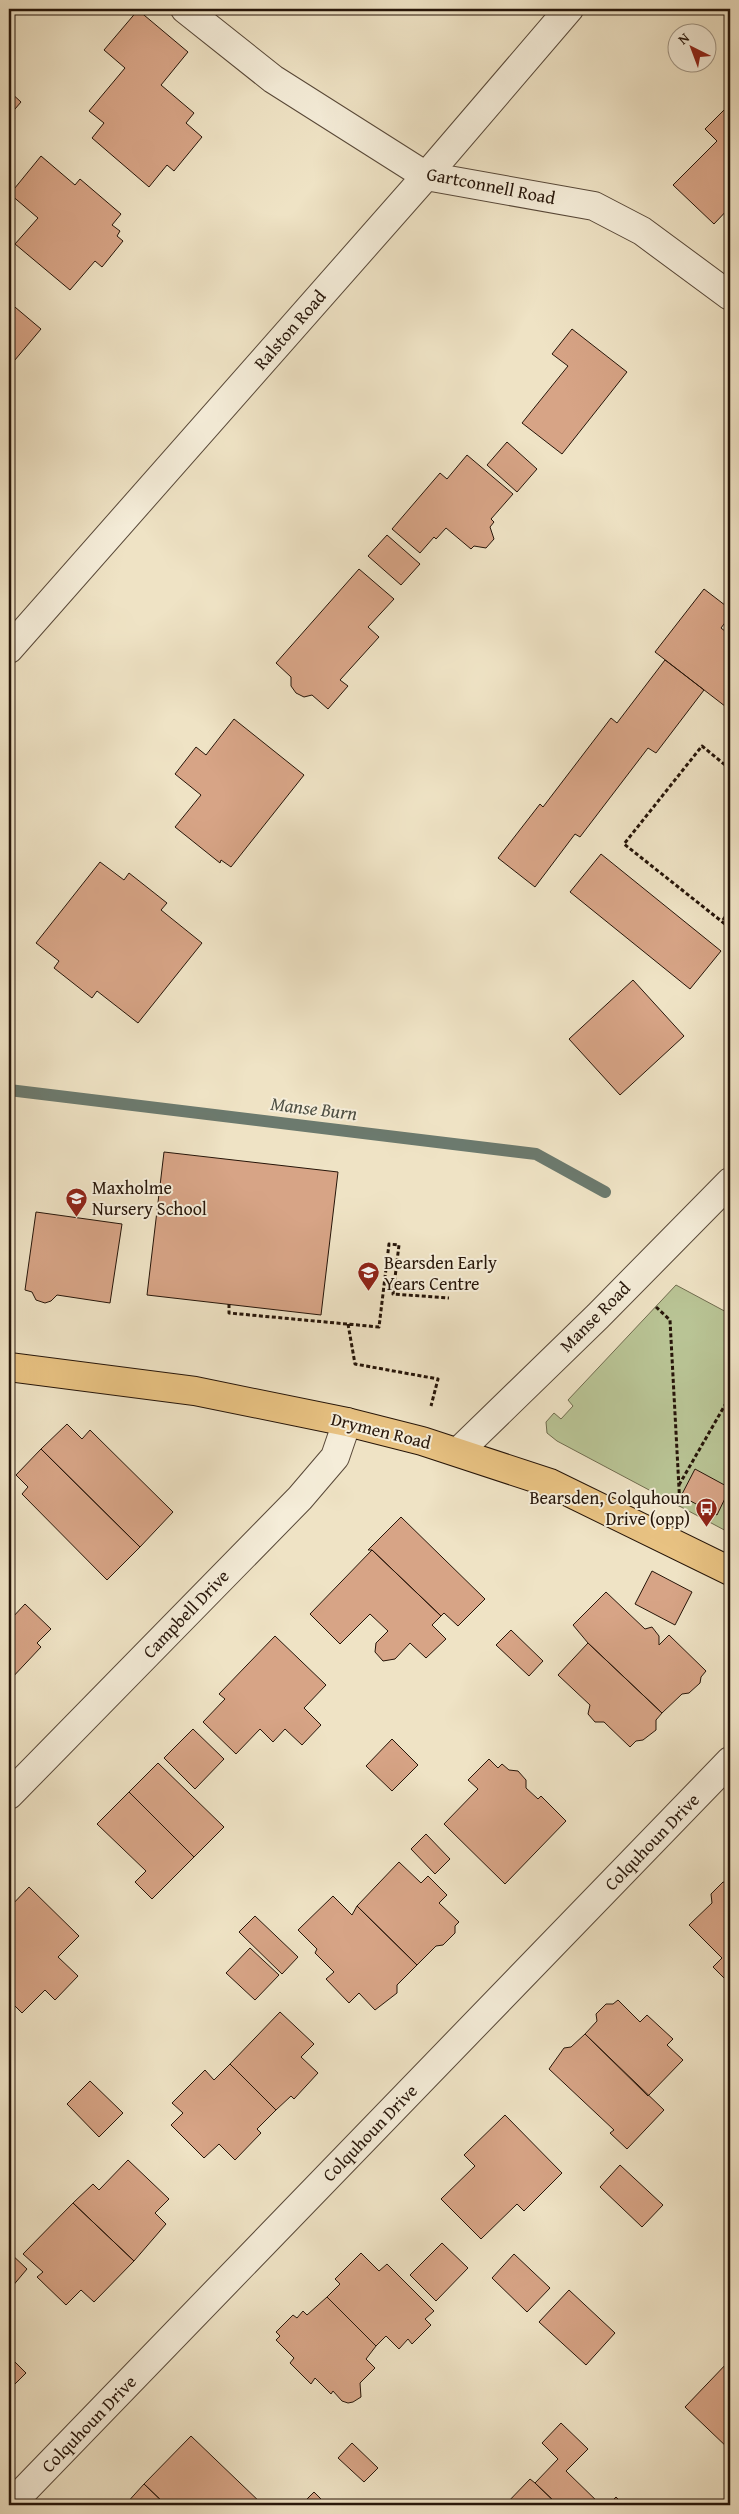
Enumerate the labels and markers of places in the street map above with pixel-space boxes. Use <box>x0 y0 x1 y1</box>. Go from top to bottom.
place label: Maxholme Nursery School <box>92 1174 207 1222</box>
school or university icon: Maxholme Nursery School <box>64 1186 88 1217</box>
place label: Bearsden Early Years Centre <box>384 1249 497 1297</box>
school or university icon: Bearsden Early Years Centre <box>356 1261 380 1292</box>
place label: Bearsden, Colquhoun Drive (opp) <box>529 1484 690 1532</box>
bus stop icon: Bearsden, Colquhoun Drive (opp) <box>694 1496 718 1527</box>

